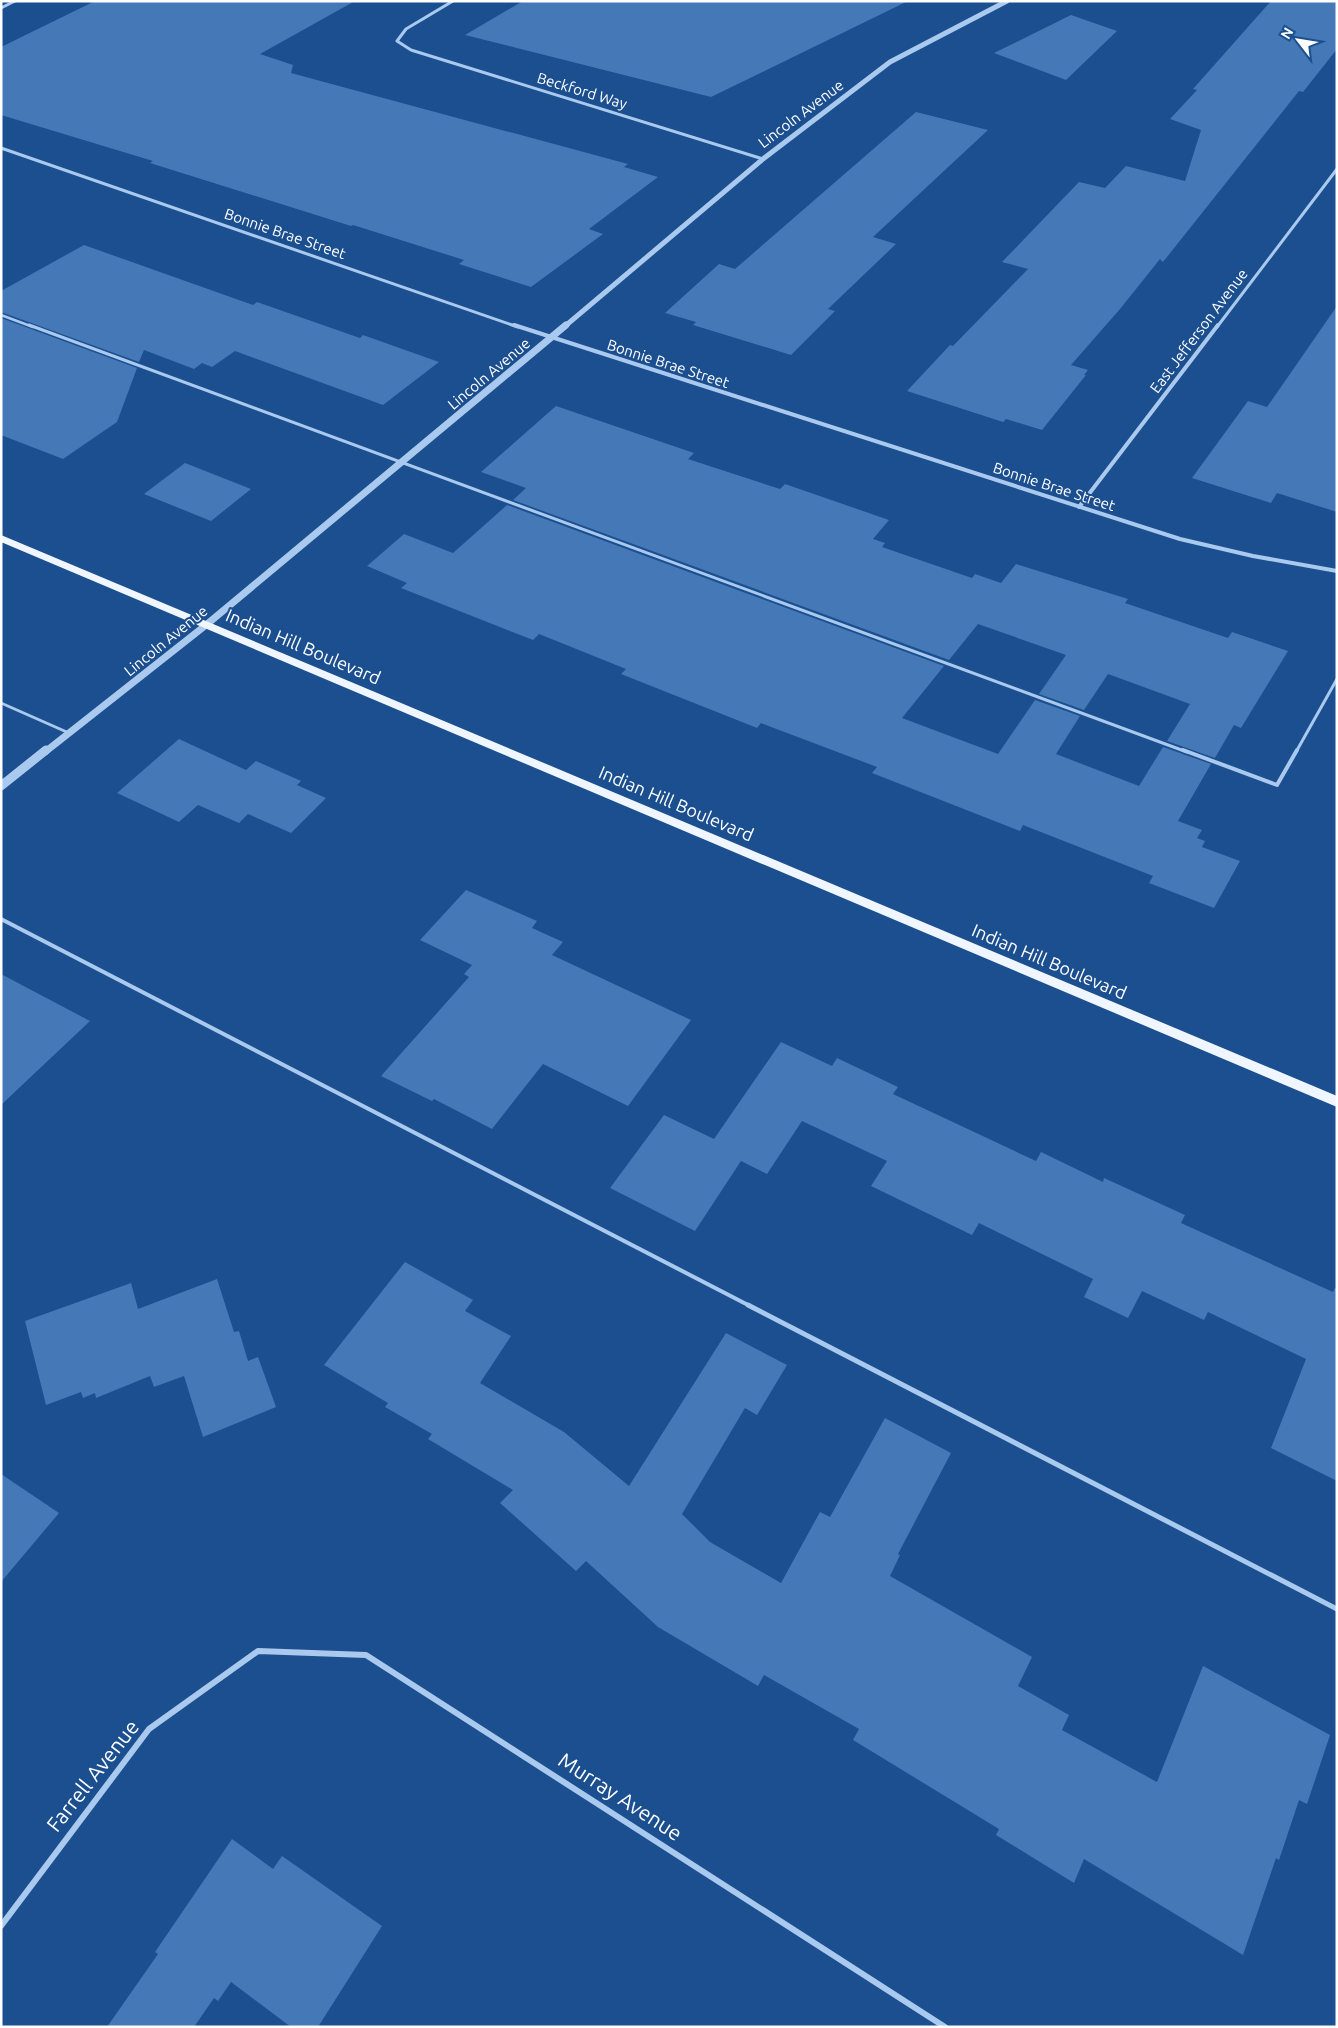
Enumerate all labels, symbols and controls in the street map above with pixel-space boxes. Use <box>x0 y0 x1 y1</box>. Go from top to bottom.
north arrow <box>1273 15 1323 65</box>
text: N <box>1277 25 1296 42</box>
street label: Beckford Way <box>535 69 629 112</box>
street label: Lincoln Avenue <box>755 76 847 151</box>
street label: Bonnie Brae Street <box>222 205 348 262</box>
street label: East Jefferson Avenue <box>1146 265 1251 396</box>
street label: Lincoln Avenue <box>444 334 533 413</box>
street label: Bonnie Brae Street <box>605 336 731 391</box>
street label: Bonnie Brae Street <box>991 459 1117 514</box>
street label: Lincoln Avenue <box>121 602 211 679</box>
street label: Indian Hill Boulevard <box>223 604 384 688</box>
street label: Indian Hill Boulevard <box>596 761 757 845</box>
street label: Indian Hill Boulevard <box>969 919 1130 1003</box>
street label: Farrell Avenue <box>41 1715 143 1836</box>
street label: Murray Avenue <box>554 1747 687 1845</box>

